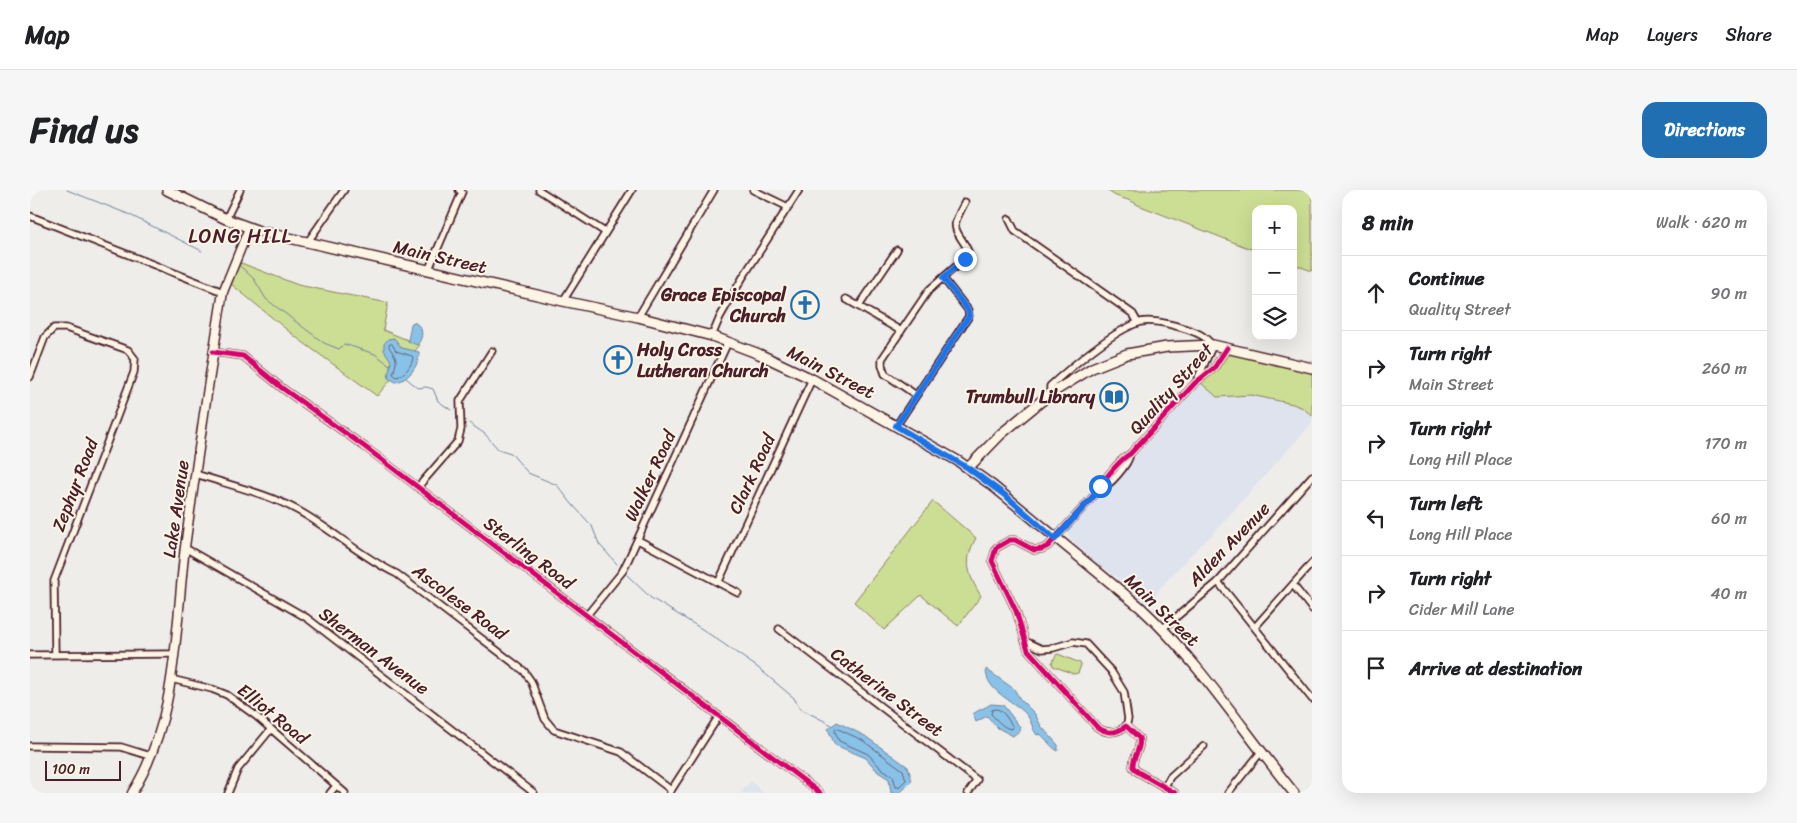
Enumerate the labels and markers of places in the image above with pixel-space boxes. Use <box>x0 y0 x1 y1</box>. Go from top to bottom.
place label: Grace Episcopal Church <box>660 279 787 332</box>
church icon: Grace Episcopal Church <box>790 290 820 320</box>
place label: Holy Cross Lutheran Church <box>636 334 769 387</box>
church icon: Holy Cross Lutheran Church <box>603 345 633 375</box>
place label: Trumbull Library <box>966 381 1096 413</box>
library icon: Trumbull Library <box>1099 382 1129 412</box>

